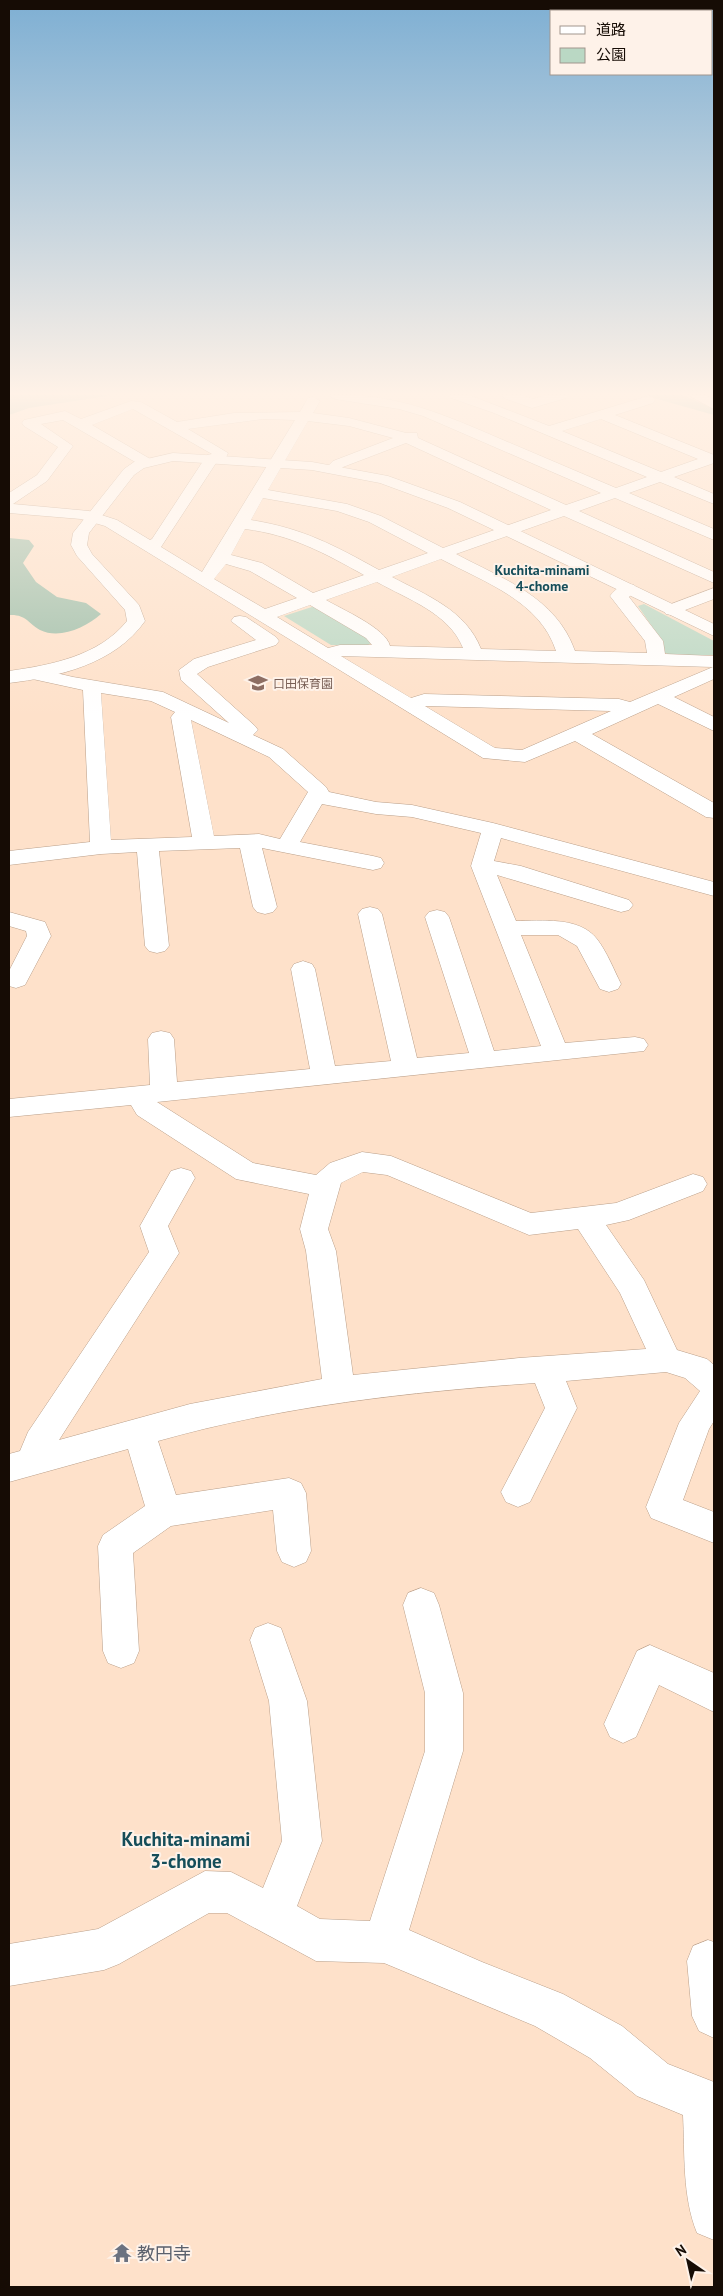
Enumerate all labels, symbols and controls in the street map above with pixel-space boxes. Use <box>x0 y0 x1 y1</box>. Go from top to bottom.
legend <box>550 10 713 75</box>
text: 道路 <box>596 20 626 39</box>
text: 公園 <box>596 45 626 64</box>
district label: Kuchita-minami 4-chome <box>495 561 590 595</box>
school or university icon: 口田保育園 <box>247 672 269 694</box>
place label: 口田保育園 <box>273 676 333 691</box>
district label: Kuchita-minami 3-chome <box>122 1827 250 1873</box>
north arrow <box>663 2236 713 2286</box>
text: N <box>672 2240 690 2260</box>
temple icon: 教円寺 <box>111 2242 133 2264</box>
place label: 教円寺 <box>137 2242 191 2265</box>

